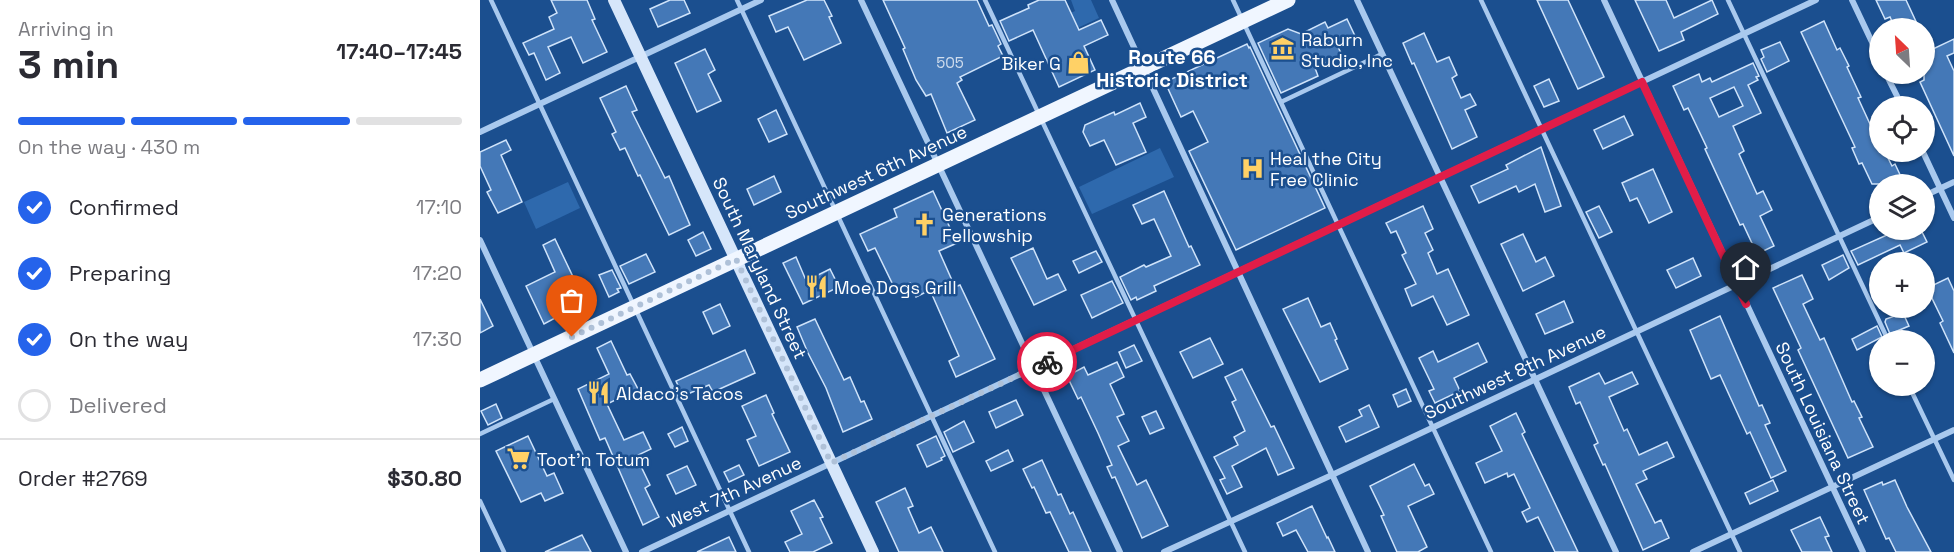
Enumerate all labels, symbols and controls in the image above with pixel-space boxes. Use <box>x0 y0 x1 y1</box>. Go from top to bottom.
text: Arriving in <box>18 16 114 42</box>
north arrow <box>1869 18 1935 84</box>
map controls <box>1869 18 1935 396</box>
place label: Raburn Studio, Inc <box>1301 28 1393 72</box>
museum icon: Raburn Studio, Inc <box>1270 36 1296 62</box>
text: 17:40–17:45 <box>336 37 462 65</box>
text: 3 min <box>18 40 119 89</box>
district label: Route 66 Historic District <box>1096 44 1248 93</box>
shop icon: Biker G <box>1066 50 1092 76</box>
place label: Biker G <box>1002 52 1061 75</box>
house number: 505 <box>936 53 964 72</box>
button: locate <box>1869 96 1935 162</box>
street label: Southwest 6th Avenue <box>782 120 970 224</box>
text: On the way · 430 m <box>18 134 200 160</box>
place label: Heal the City Free Clinic <box>1270 147 1382 191</box>
hospital icon: Heal the City Free Clinic <box>1239 155 1265 181</box>
street label: South Maryland Street <box>708 173 812 363</box>
button: layers <box>1869 174 1935 240</box>
icon: check <box>18 191 51 224</box>
text: Confirmed <box>69 193 179 221</box>
text: 17:10 <box>416 194 462 220</box>
place label: Generations Fellowship <box>942 203 1047 247</box>
church icon: Generations Fellowship <box>911 211 937 237</box>
pin <box>1720 242 1771 304</box>
icon: home <box>1729 251 1762 284</box>
button: + <box>1869 252 1935 318</box>
icon: check <box>18 257 51 290</box>
text: Preparing <box>69 259 171 287</box>
text: 17:20 <box>412 260 462 286</box>
restaurant icon: Moe Dogs Grill <box>803 274 829 300</box>
pin <box>546 275 597 337</box>
place label: Moe Dogs Grill <box>834 276 957 299</box>
icon: bag <box>555 284 588 317</box>
street label: Southwest 8th Avenue <box>1420 320 1610 424</box>
icon: check <box>18 323 51 356</box>
text: On the way <box>69 325 188 353</box>
text: 17:30 <box>412 326 462 352</box>
button: − <box>1869 330 1935 396</box>
courier <box>1017 332 1077 392</box>
street label: South Louisiana Street <box>1771 338 1875 528</box>
icon: bike <box>1031 346 1064 379</box>
restaurant icon: Aldaco's Tacos <box>585 380 611 406</box>
place label: Aldaco's Tacos <box>616 382 743 405</box>
text: Delivered <box>69 391 167 419</box>
supermarket icon: Toot'n Totum <box>506 446 532 472</box>
place label: Toot'n Totum <box>537 448 650 471</box>
street label: West 7th Avenue <box>663 451 805 533</box>
text: Order #2769 <box>18 464 148 492</box>
text: $30.80 <box>387 464 462 492</box>

